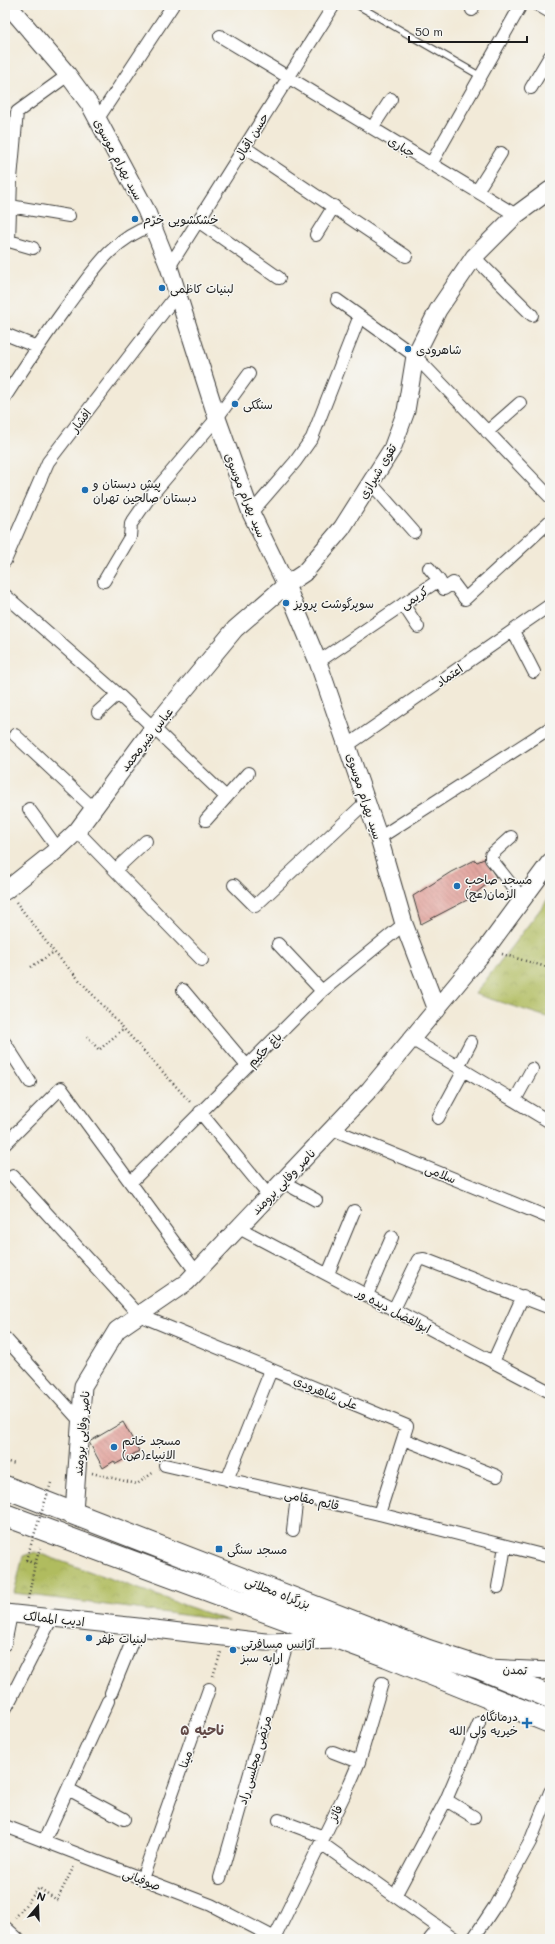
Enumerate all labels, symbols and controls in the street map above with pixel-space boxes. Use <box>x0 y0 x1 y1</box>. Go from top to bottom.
scale bar <box>409 18 527 44</box>
text: 50 m <box>415 23 443 39</box>
street label: حسن اقبال <box>230 109 273 163</box>
street label: سید بهرام موسوی <box>89 115 147 203</box>
street label: جباری <box>385 132 418 161</box>
place label: خشکشویی خرّم <box>143 211 218 229</box>
marker: خشکشویی خرّم <box>130 214 140 224</box>
place label: لبنیات کاظمی <box>170 280 234 297</box>
marker: لبنیات کاظمی <box>157 283 167 293</box>
place label: شاهرودی <box>416 341 462 358</box>
marker: شاهرودی <box>403 344 413 354</box>
place label: سنگکی <box>243 396 273 413</box>
marker: سنگکی <box>230 399 240 409</box>
street label: افشار <box>65 405 94 436</box>
street label: تقوی شیرازی <box>354 440 400 502</box>
street label: سید بهرام موسوی <box>220 450 270 541</box>
place label: پیش دبستان و دبستان صالحین تهران <box>92 475 197 506</box>
marker: پیش دبستان و دبستان صالحین تهران <box>80 485 90 495</box>
street label: کریمی <box>397 582 432 613</box>
place label: سوپرگوشت پرویز <box>293 595 374 612</box>
marker: سوپرگوشت پرویز <box>281 598 291 608</box>
street label: اعتماد <box>432 660 466 690</box>
street label: عباس شیرمحمد <box>116 704 177 775</box>
street label: سید بهرام موسوی <box>342 751 387 842</box>
place label: مسجد صاحب الزمان(عج) <box>465 871 532 903</box>
marker: مسجد صاحب الزمان(عج) <box>452 881 462 891</box>
street label: باغ حکیم <box>243 1028 286 1071</box>
street label: ناصر وفایی برومند <box>247 1144 319 1218</box>
street label: سلامی <box>423 1160 459 1187</box>
street label: ابوالفضل دیده ور <box>353 1283 434 1337</box>
street label: علی شاهرودی <box>291 1371 360 1414</box>
street label: ناصر وفایی برومند <box>69 1389 94 1477</box>
place label: مسجد خاتم الانبیاء(ص) <box>122 1432 181 1463</box>
marker: مسجد خاتم الانبیاء(ص) <box>109 1442 119 1452</box>
street label: قائم مقامی <box>283 1485 341 1515</box>
place label: مسجد سنگی <box>227 1541 287 1558</box>
marker: مسجد سنگی <box>214 1544 224 1554</box>
street label: بزرگراه محلاتی <box>243 1572 313 1613</box>
street label: ادیب الممالک <box>22 1607 86 1630</box>
place label: لبنیات ظفر <box>96 1630 147 1647</box>
marker: لبنیات ظفر <box>84 1633 94 1643</box>
place label: آژانس مسافرتی ارابه سبز <box>240 1635 316 1666</box>
marker: آژانس مسافرتی ارابه سبز <box>228 1645 238 1655</box>
street label: تمدن <box>502 1660 528 1678</box>
place label: درمانگاه خیریه ولی الله <box>449 1708 518 1739</box>
street label: مرتضی مجلسی راد <box>234 1714 275 1807</box>
marker: درمانگاه خیریه ولی الله <box>521 1717 533 1729</box>
district label: ناحیه ۵ <box>180 1720 224 1739</box>
street label: مینا <box>175 1748 195 1770</box>
street label: فائز <box>324 1802 346 1825</box>
street label: صوفیانی <box>120 1864 163 1894</box>
north arrow <box>18 1886 58 1926</box>
text: N <box>35 1888 48 1905</box>

